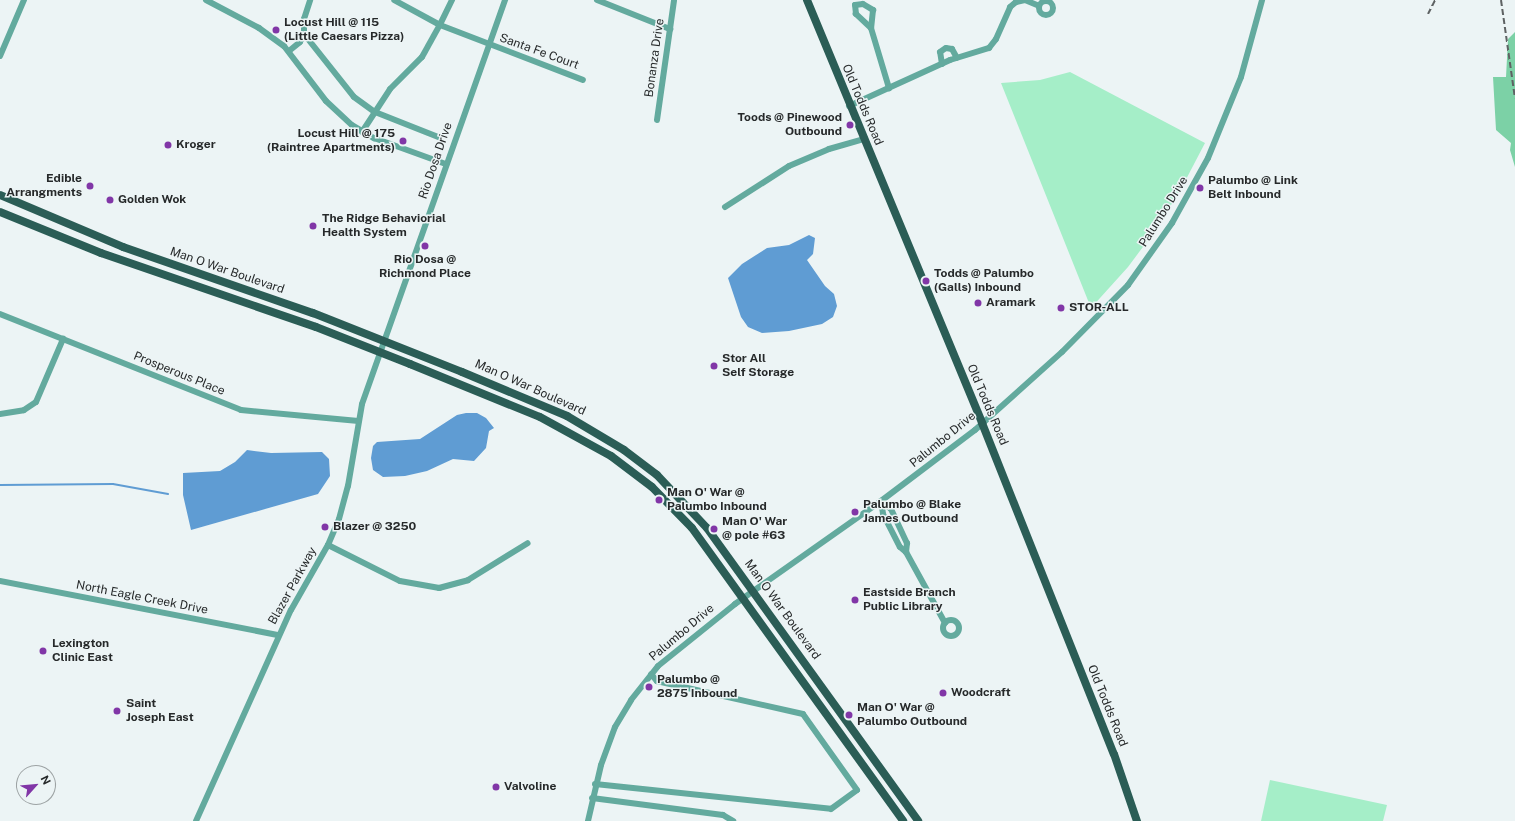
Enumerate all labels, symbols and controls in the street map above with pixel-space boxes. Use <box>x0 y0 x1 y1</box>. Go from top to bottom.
place label: Locust Hill @ 115 (Little Caesars Pizza) <box>284 16 404 44</box>
street label: Bonanza Drive <box>642 18 668 98</box>
marker: Locust Hill @ 115 (Little Caesars Pizza) <box>271 25 281 35</box>
street label: Santa Fe Court <box>497 31 581 73</box>
street label: Old Todds Road <box>838 62 886 148</box>
place label: Toods @ Pinewood Outbound <box>737 111 842 139</box>
marker: Toods @ Pinewood Outbound <box>845 120 855 130</box>
street label: Rio Dosa Drive <box>416 121 456 201</box>
place label: Locust Hill @ 175 (Raintree Apartments) <box>267 127 395 155</box>
marker: Locust Hill @ 175 (Raintree Apartments) <box>398 136 408 146</box>
place label: Kroger <box>176 138 216 152</box>
marker: Kroger <box>163 140 173 150</box>
place label: Edible Arrangments <box>6 172 82 200</box>
street label: Palumbo Drive <box>1137 174 1191 250</box>
place label: Palumbo @ Link Belt Inbound <box>1208 174 1298 202</box>
marker: Edible Arrangments <box>85 181 95 191</box>
marker: Palumbo @ Link Belt Inbound <box>1195 183 1205 193</box>
place label: Golden Wok <box>118 193 186 207</box>
marker: Golden Wok <box>105 195 115 205</box>
place label: The Ridge Behaviorial Health System <box>322 212 446 240</box>
marker: The Ridge Behaviorial Health System <box>307 220 319 232</box>
marker: Rio Dosa @ Richmond Place <box>420 241 430 251</box>
street label: Man O War Boulevard <box>168 245 286 297</box>
place label: Rio Dosa @ Richmond Place <box>379 253 471 281</box>
place label: Todds @ Palumbo (Galls) Inbound <box>934 267 1034 295</box>
marker: Todds @ Palumbo (Galls) Inbound <box>921 276 931 286</box>
place label: Aramark <box>986 296 1036 310</box>
marker: Aramark <box>973 298 983 308</box>
place label: STOR-ALL <box>1069 301 1129 315</box>
marker: STOR-ALL <box>1056 303 1066 313</box>
street label: Prosperous Place <box>131 349 227 399</box>
place label: Stor All Self Storage <box>722 352 794 380</box>
street label: Man O War Boulevard <box>472 357 588 419</box>
marker: Stor All Self Storage <box>709 361 719 371</box>
street label: Old Todds Road <box>963 362 1011 448</box>
street label: Palumbo Drive <box>907 409 979 471</box>
place label: Man O' War @ Palumbo Inbound <box>667 486 767 514</box>
marker: Man O' War @ Palumbo Inbound <box>654 495 664 505</box>
place label: Palumbo @ Blake James Outbound <box>863 498 961 526</box>
marker: Palumbo @ Blake James Outbound <box>850 507 860 517</box>
place label: Man O' War @ pole #63 <box>722 515 787 543</box>
place label: Blazer @ 3250 <box>333 520 416 534</box>
marker: Blazer @ 3250 <box>320 522 330 532</box>
marker: Man O' War @ pole #63 <box>709 524 719 534</box>
street label: Blazer Parkway <box>266 545 320 627</box>
street label: Man O War Boulevard <box>741 557 823 663</box>
street label: North Eagle Creek Drive <box>75 578 209 618</box>
place label: Eastside Branch Public Library <box>863 586 956 614</box>
marker: Eastside Branch Public Library <box>850 595 860 605</box>
street label: Palumbo Drive <box>647 602 717 664</box>
place label: Lexington Clinic East <box>52 637 113 665</box>
marker: Lexington Clinic East <box>37 645 49 657</box>
street label: Old Todds Road <box>1084 663 1130 749</box>
place label: Palumbo @ 2875 Inbound <box>657 673 737 701</box>
marker: Palumbo @ 2875 Inbound <box>644 682 654 692</box>
place label: Woodcraft <box>951 686 1011 700</box>
marker: Woodcraft <box>938 688 948 698</box>
place label: Saint Joseph East <box>126 697 194 725</box>
place label: Man O' War @ Palumbo Outbound <box>857 701 967 729</box>
marker: Saint Joseph East <box>111 705 123 717</box>
marker: Man O' War @ Palumbo Outbound <box>844 710 854 720</box>
north arrow <box>16 765 56 805</box>
text: N <box>38 773 53 787</box>
place label: Valvoline <box>504 780 556 794</box>
marker: Valvoline <box>491 782 501 792</box>

